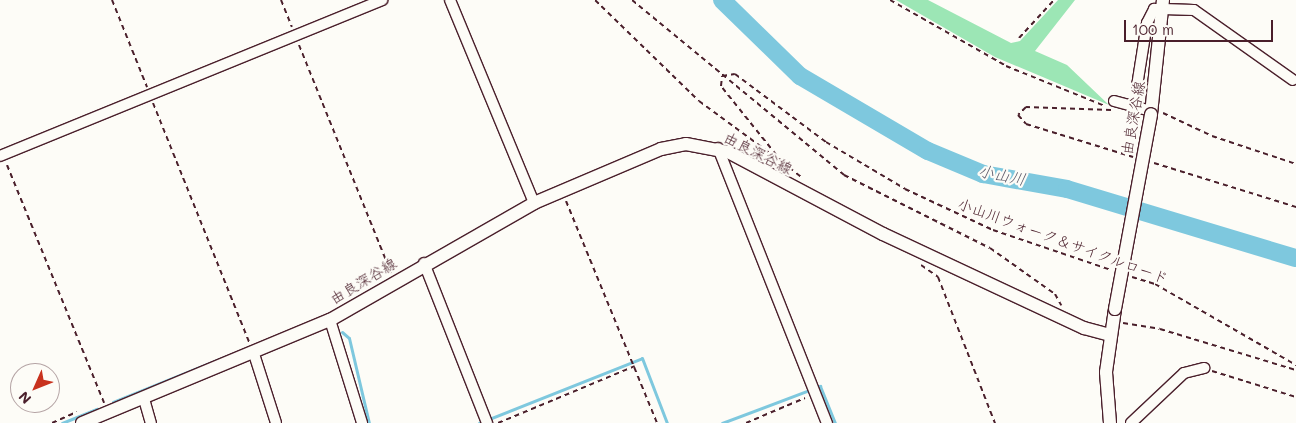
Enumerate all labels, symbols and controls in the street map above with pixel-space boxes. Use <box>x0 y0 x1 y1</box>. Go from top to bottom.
scale bar <box>1126 10 1275 42</box>
text: 100 m <box>1132 19 1174 39</box>
street label: 由良深谷線 <box>1118 80 1148 156</box>
street label: 由良深谷線 <box>721 128 795 178</box>
water label: 小山川 <box>977 161 1027 189</box>
street label: 小山川ウォーク＆サイクルロード <box>954 194 1172 288</box>
street label: 由良深谷線 <box>326 254 400 308</box>
north arrow <box>10 363 60 413</box>
text: N <box>14 388 35 409</box>

